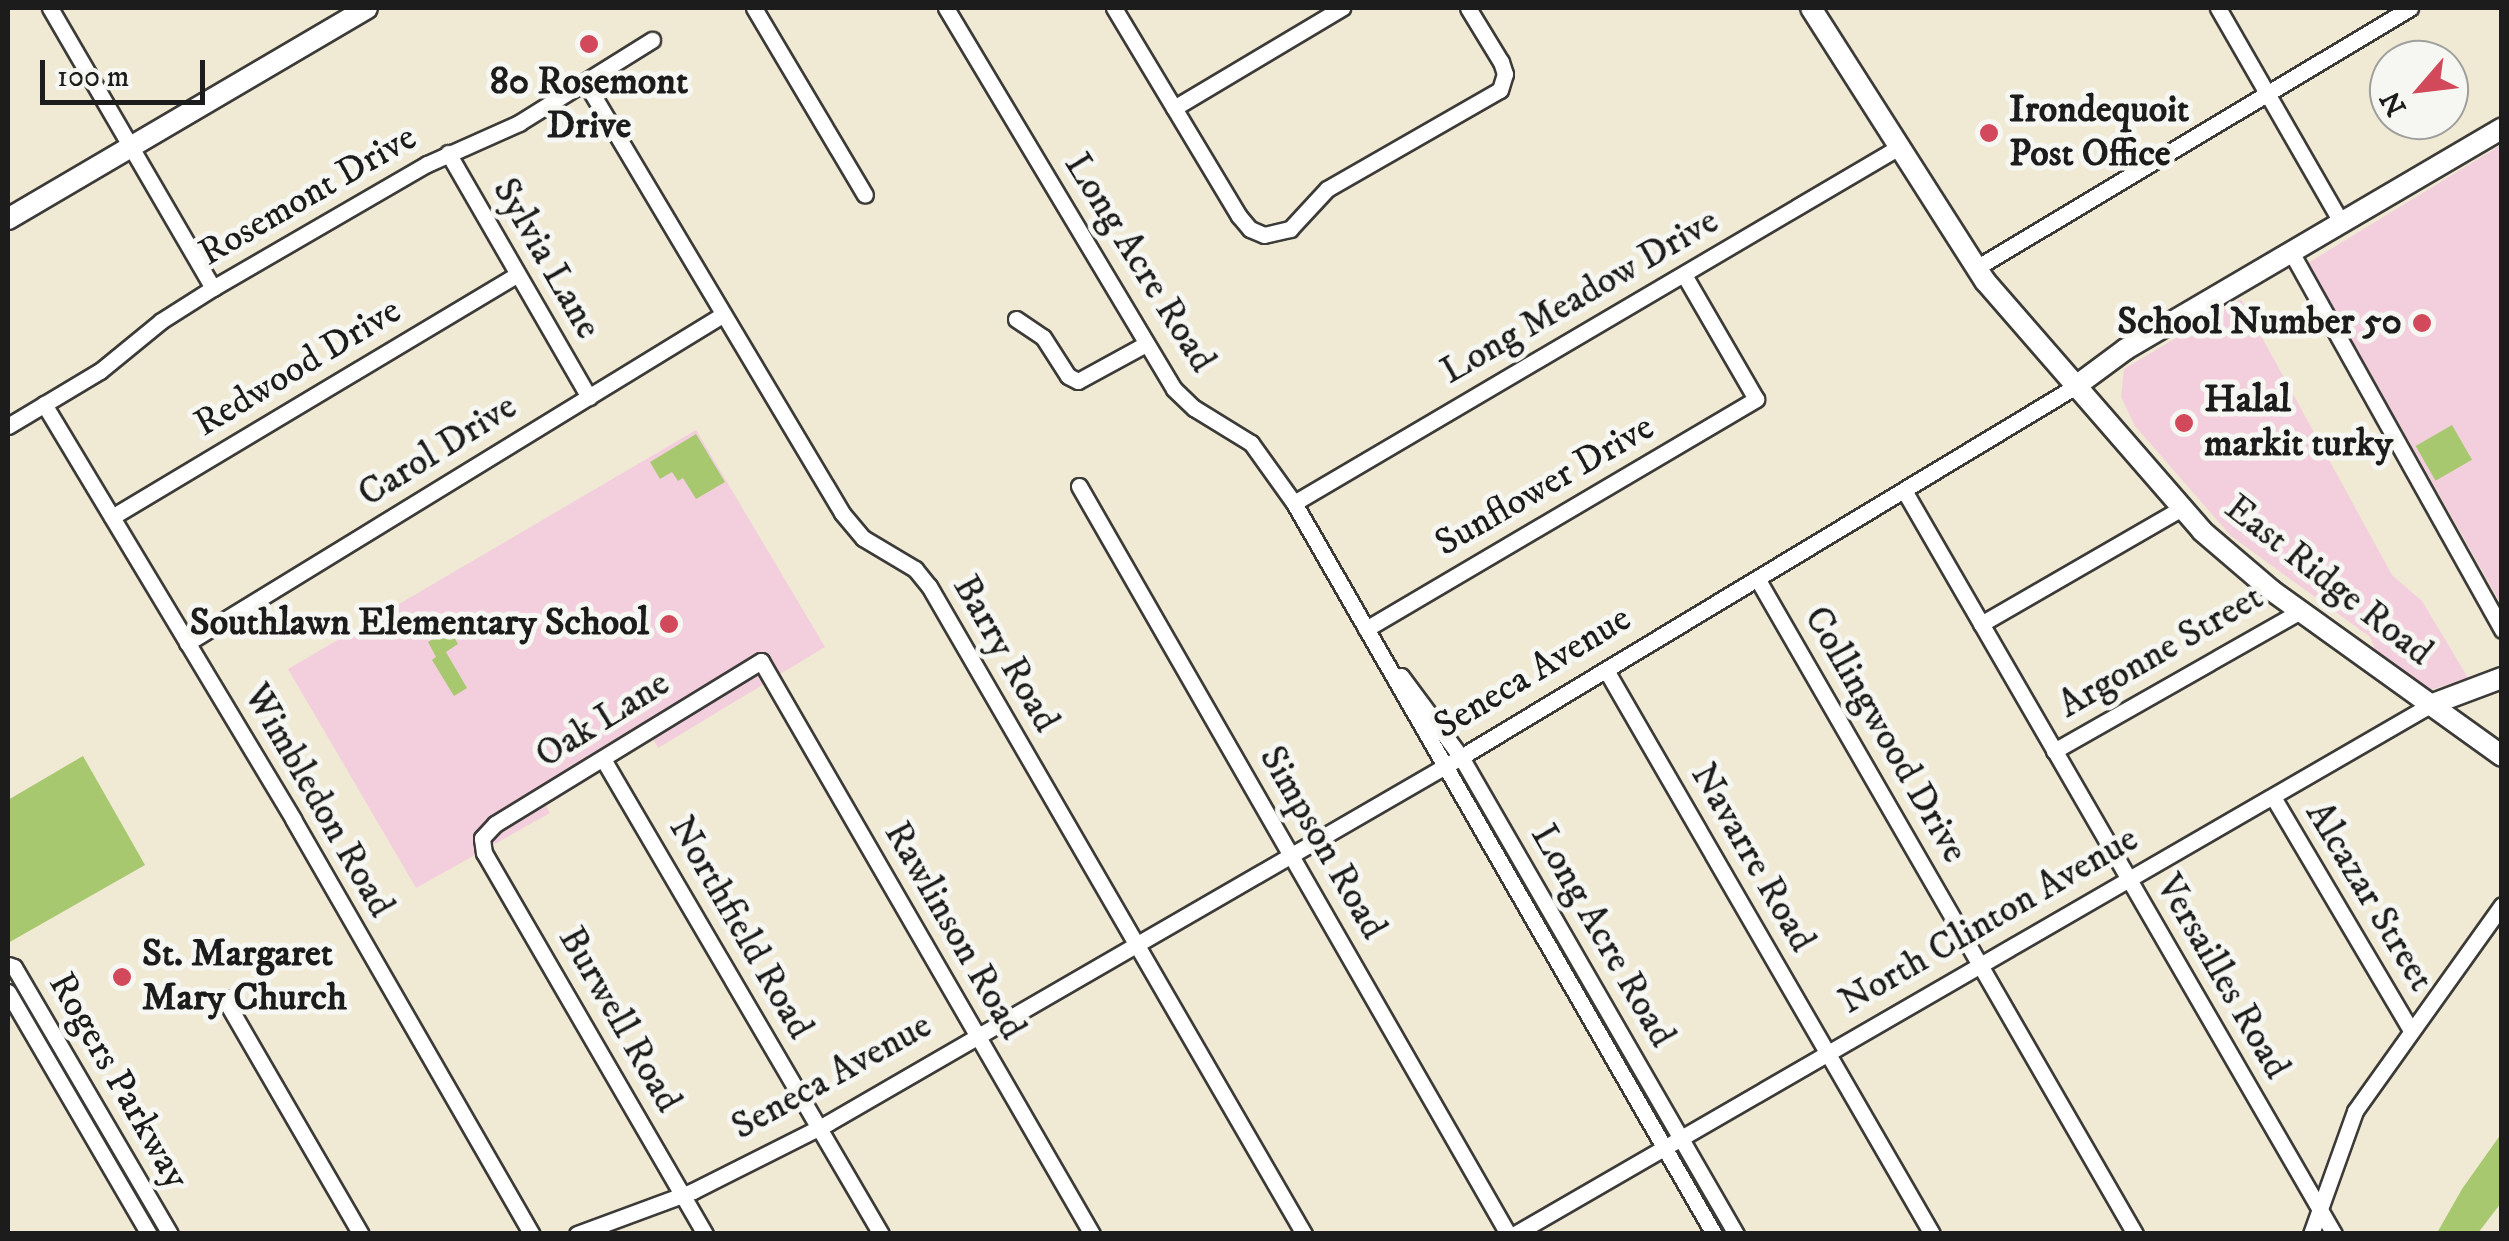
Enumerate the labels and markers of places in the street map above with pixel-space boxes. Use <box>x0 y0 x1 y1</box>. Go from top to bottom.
marker: 80 Rosemont Drive <box>578 33 600 55</box>
place label: 80 Rosemont Drive <box>490 60 688 150</box>
place label: Irondequoit Post Office <box>2009 88 2189 178</box>
marker: Irondequoit Post Office <box>1978 122 2000 144</box>
place label: School Number 50 <box>2117 300 2402 346</box>
marker: School Number 50 <box>2411 312 2433 334</box>
place label: Halal markit turky <box>2204 378 2393 468</box>
marker: Halal markit turky <box>2173 412 2195 434</box>
place label: Southlawn Elementary School <box>190 601 649 647</box>
marker: Southlawn Elementary School <box>658 613 680 635</box>
place label: St. Margaret Mary Church <box>142 932 347 1022</box>
marker: St. Margaret Mary Church <box>111 966 133 988</box>

